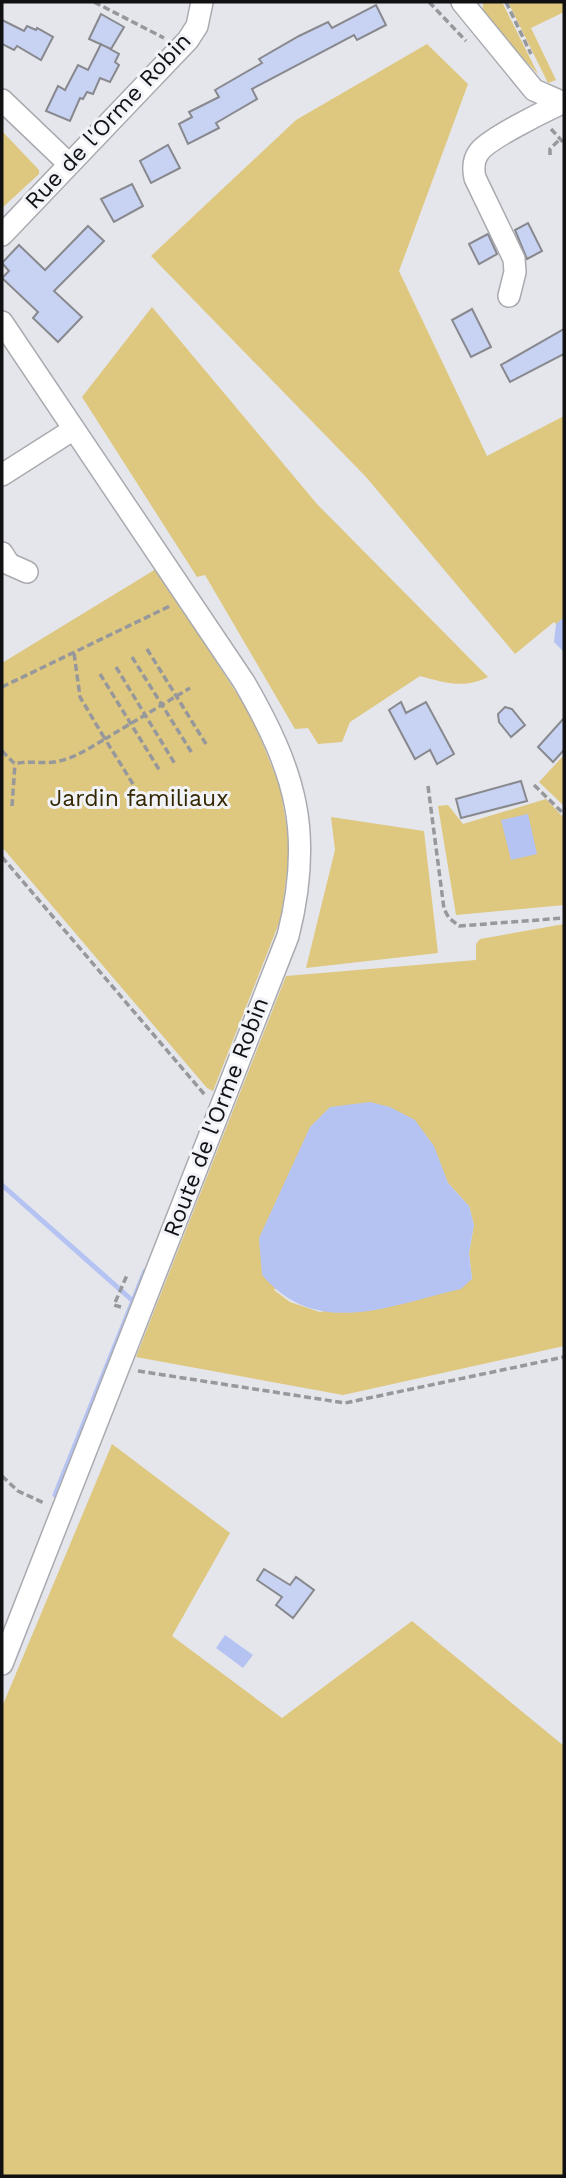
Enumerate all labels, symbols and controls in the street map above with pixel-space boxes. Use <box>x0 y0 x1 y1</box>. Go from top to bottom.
street label: Rue de l'Orme Robin <box>19 27 197 215</box>
park label: Jardin familiaux <box>50 785 228 812</box>
street label: Route de l'Orme Robin <box>158 994 274 1240</box>

